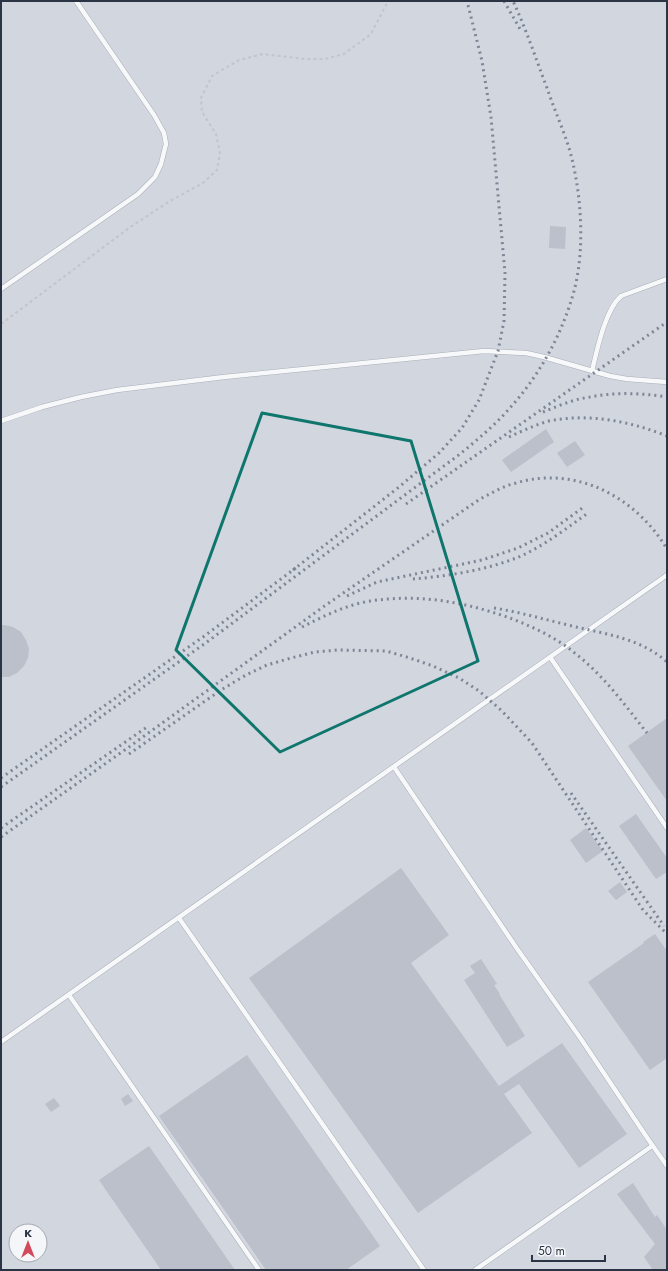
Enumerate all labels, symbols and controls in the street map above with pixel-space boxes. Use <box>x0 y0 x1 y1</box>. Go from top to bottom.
north arrow <box>8 1223 48 1263</box>
text: K <box>24 1225 32 1241</box>
scale bar <box>532 1237 605 1263</box>
text: 50 m <box>538 1242 565 1260</box>

